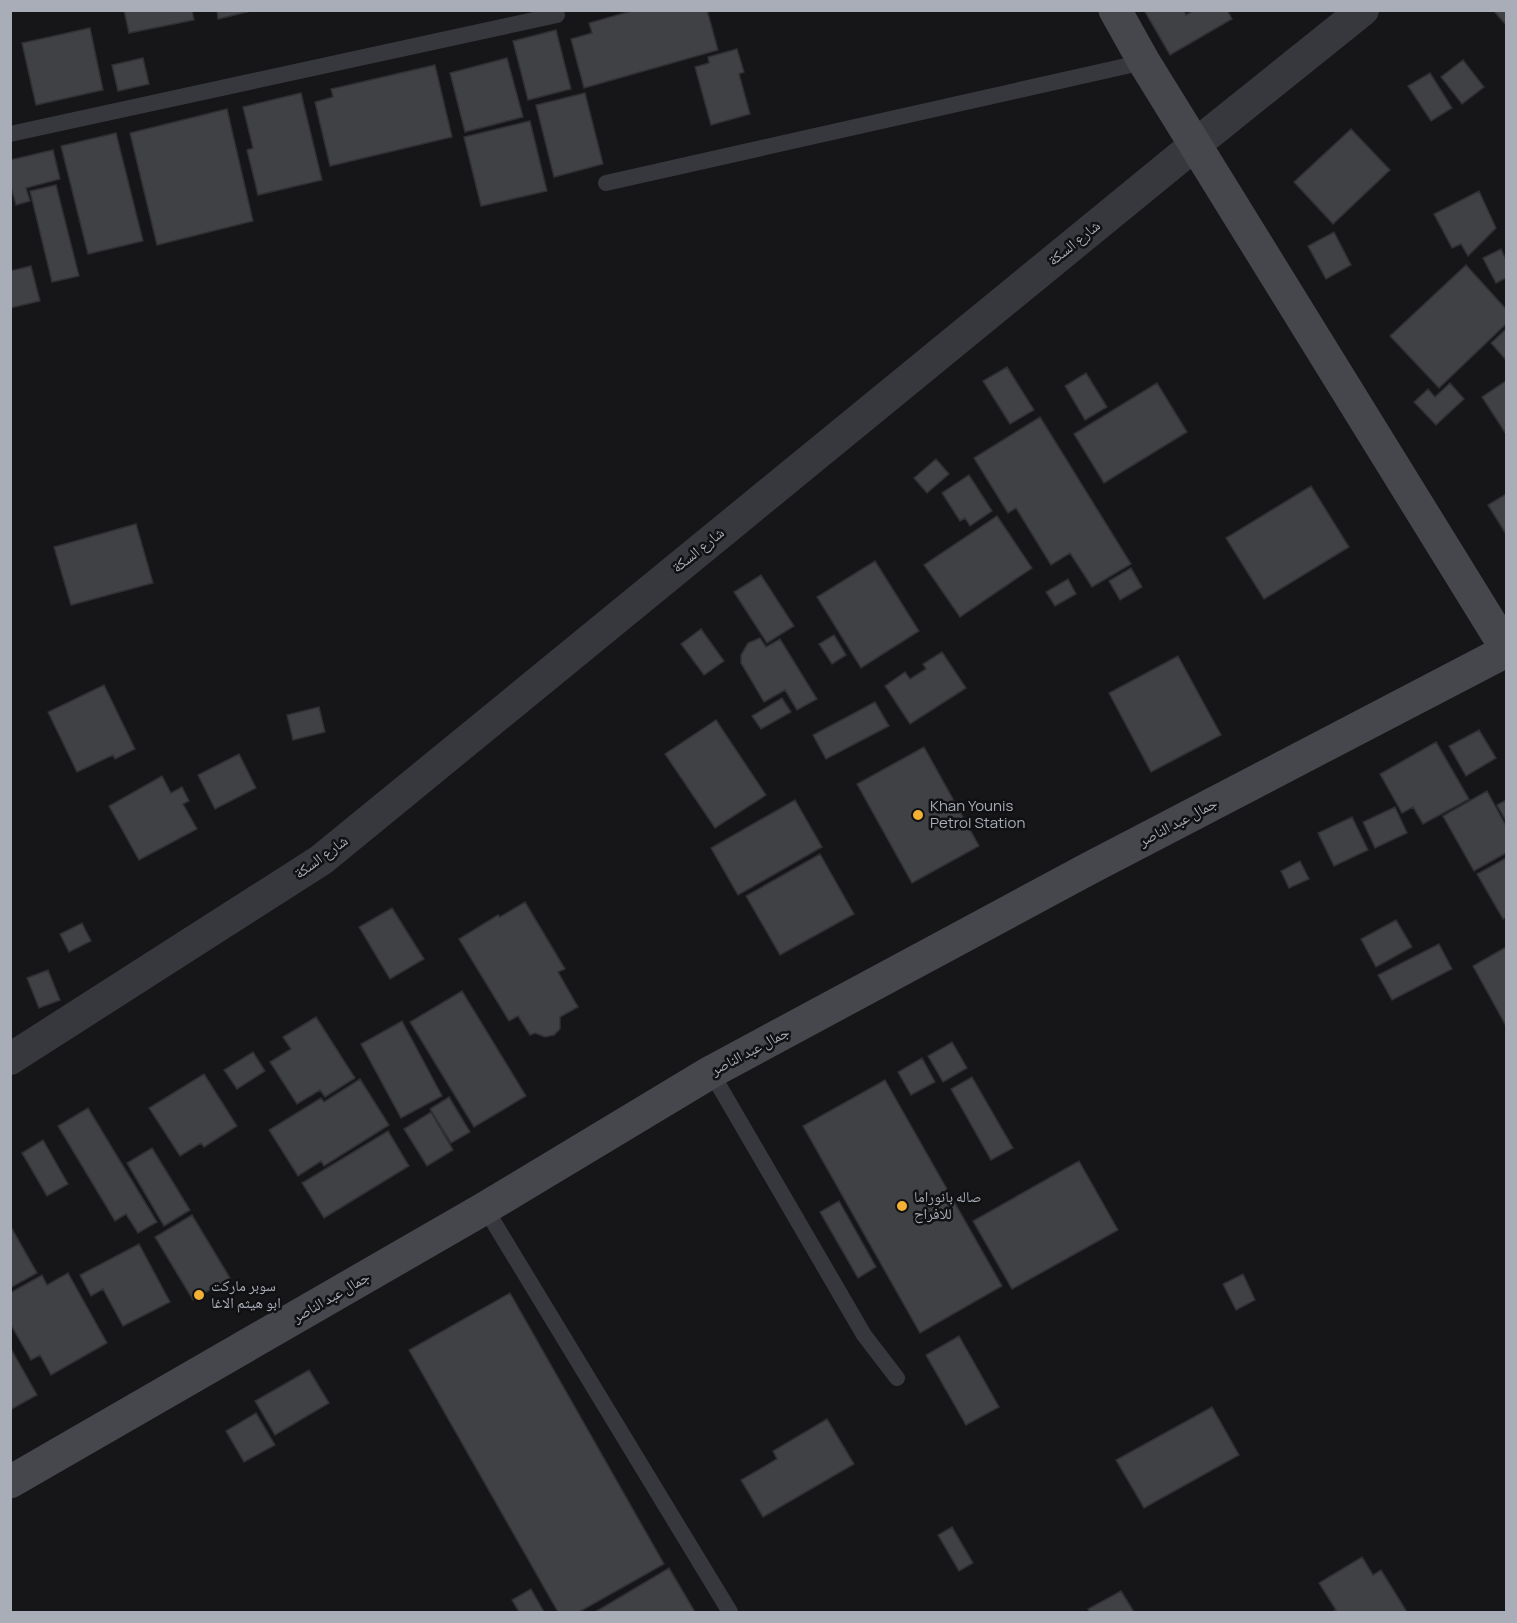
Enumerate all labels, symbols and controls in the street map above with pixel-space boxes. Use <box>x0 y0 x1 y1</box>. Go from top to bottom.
street label: شارع السكة <box>1043 215 1104 270</box>
street label: شارع السكة <box>667 522 728 577</box>
street label: جمال عبد الناصر <box>1134 792 1221 852</box>
place label: Khan Younis Petrol Station <box>930 795 1025 833</box>
marker: Khan Younis Petrol Station <box>911 808 925 822</box>
street label: شارع السكة <box>289 830 352 883</box>
street label: جمال عبد الناصر <box>706 1021 793 1081</box>
place label: صاله بانوراما للافراح <box>914 1186 982 1224</box>
marker: صاله بانوراما للافراح <box>895 1199 909 1213</box>
street label: جمال عبد الناصر <box>287 1266 374 1328</box>
place label: سوبر ماركت ابو هيثم الاغا <box>211 1275 281 1313</box>
marker: سوبر ماركت ابو هيثم الاغا <box>192 1288 206 1302</box>

